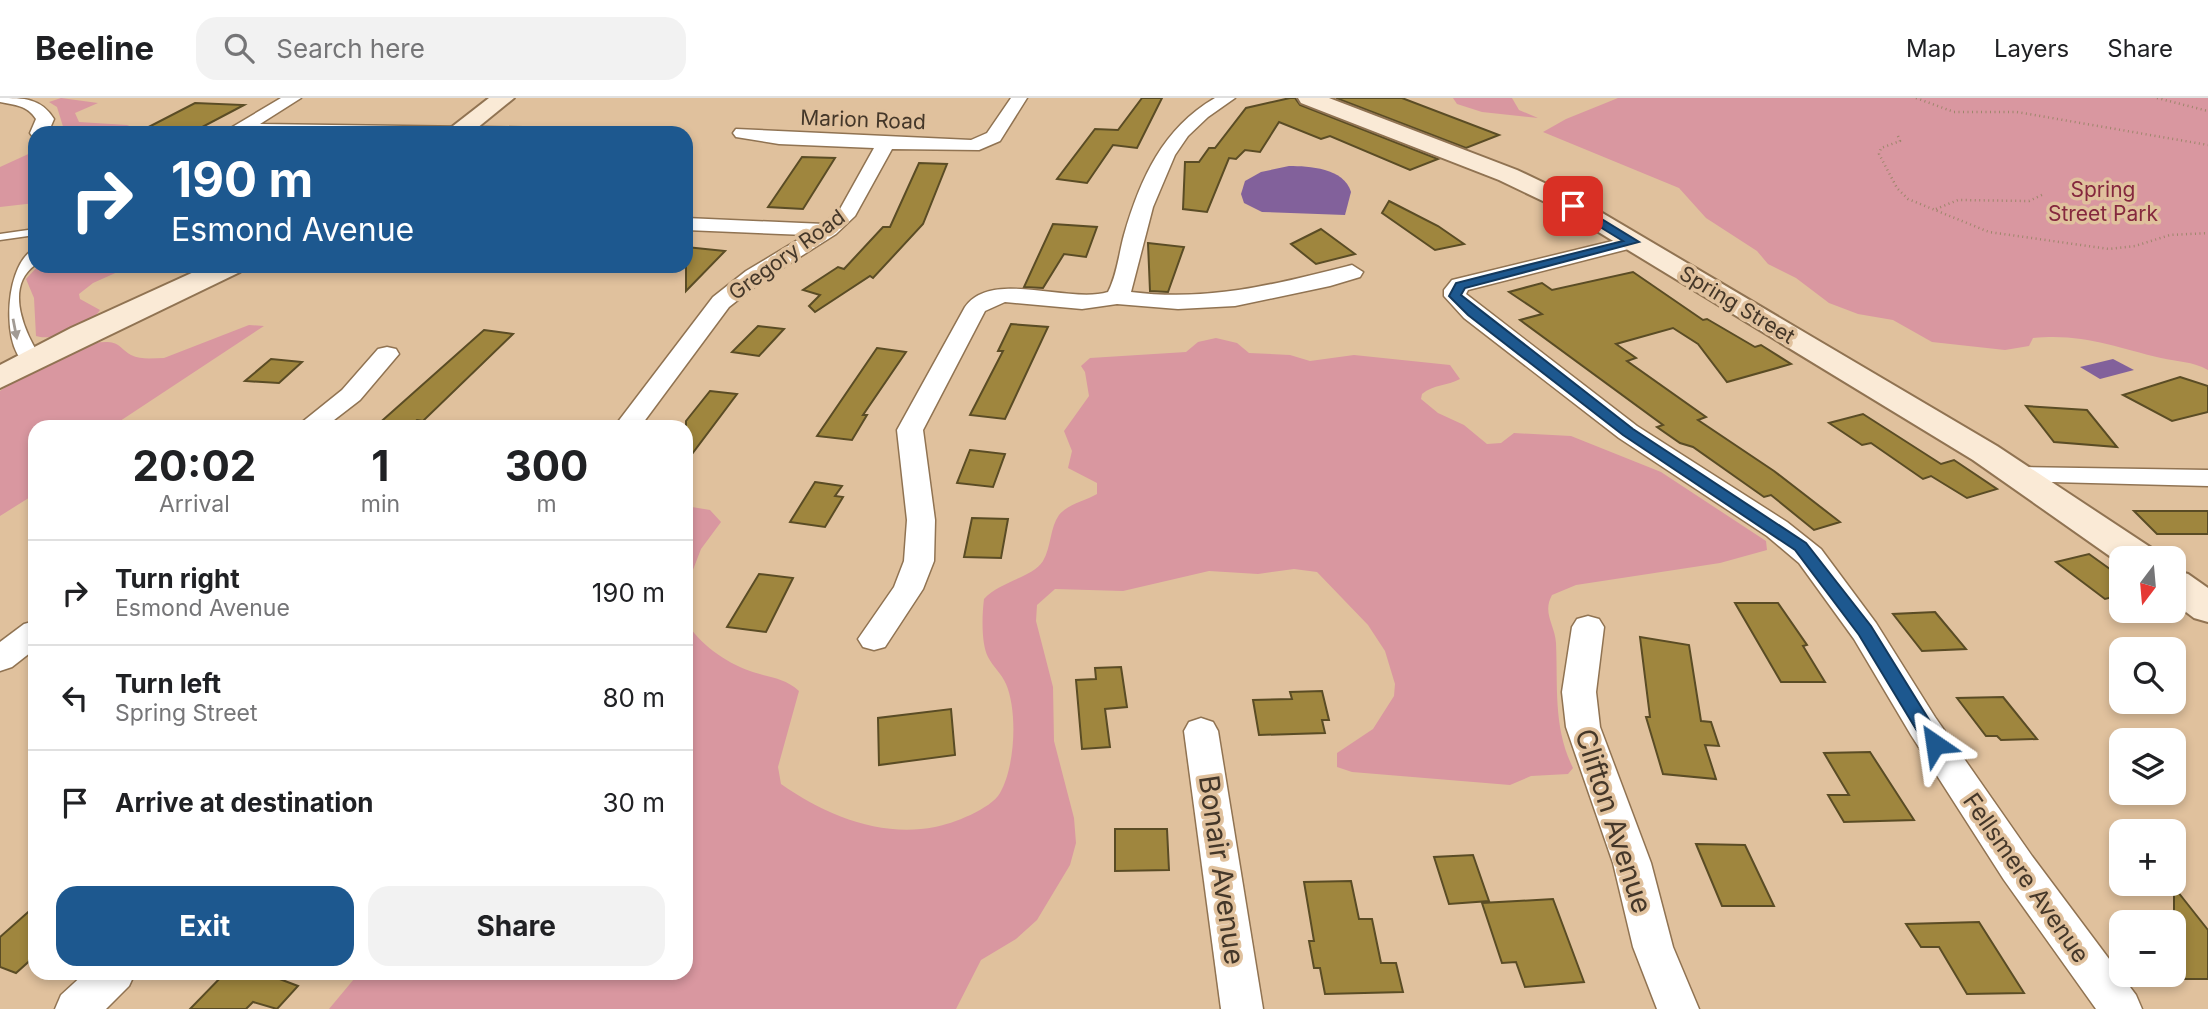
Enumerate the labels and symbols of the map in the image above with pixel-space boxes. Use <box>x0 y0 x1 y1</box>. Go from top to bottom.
street label: Marion Road <box>800 105 926 134</box>
pin <box>1543 176 1603 236</box>
park label: Spring Street Park <box>2048 177 2159 226</box>
street label: Gregory Road <box>724 204 850 305</box>
street label: Spring Street <box>1675 260 1800 349</box>
one-way arrow <box>9 318 20 340</box>
north arrow <box>2109 546 2186 623</box>
position arrow <box>1898 707 1972 781</box>
street label: Clifton Avenue <box>1568 725 1660 917</box>
street label: Bonair Avenue <box>1192 773 1252 967</box>
street label: Fellsmere Avenue <box>1957 787 2096 968</box>

